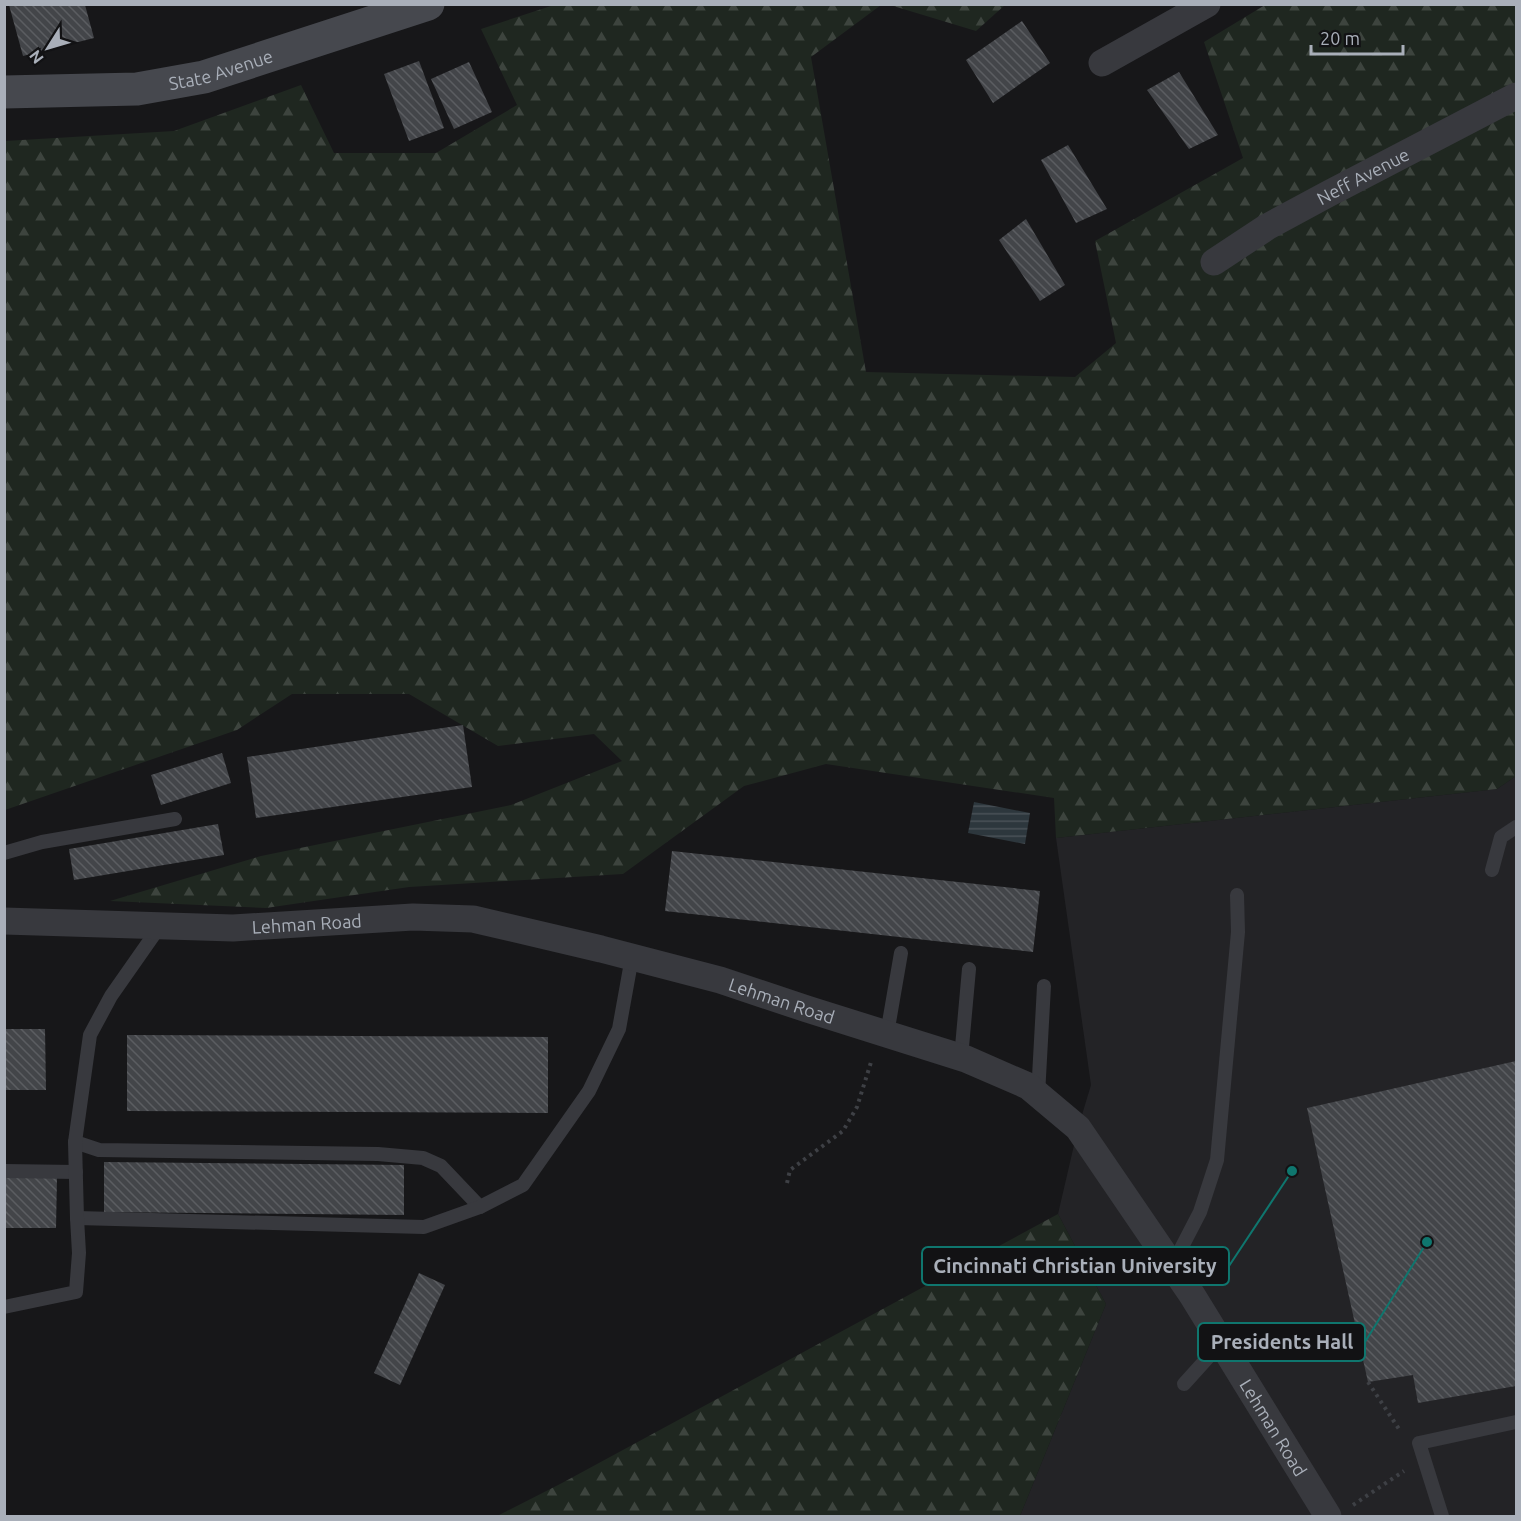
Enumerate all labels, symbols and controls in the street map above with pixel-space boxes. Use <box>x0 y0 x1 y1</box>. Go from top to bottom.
north arrow <box>18 18 78 78</box>
scale bar <box>1311 18 1402 56</box>
text: 20 m <box>1320 28 1360 48</box>
street label: State Avenue <box>167 45 275 93</box>
text: N <box>25 47 47 67</box>
street label: Neff Avenue <box>1313 144 1412 208</box>
street label: Lehman Road <box>251 910 362 937</box>
street label: Lehman Road <box>726 974 837 1027</box>
callout: Cincinnati Christian University <box>922 1247 1229 1285</box>
text: Cincinnati Christian University <box>933 1254 1217 1277</box>
callout: Presidents Hall <box>1198 1323 1365 1361</box>
text: Presidents Hall <box>1211 1330 1353 1353</box>
street label: Lehman Road <box>1236 1375 1311 1480</box>

